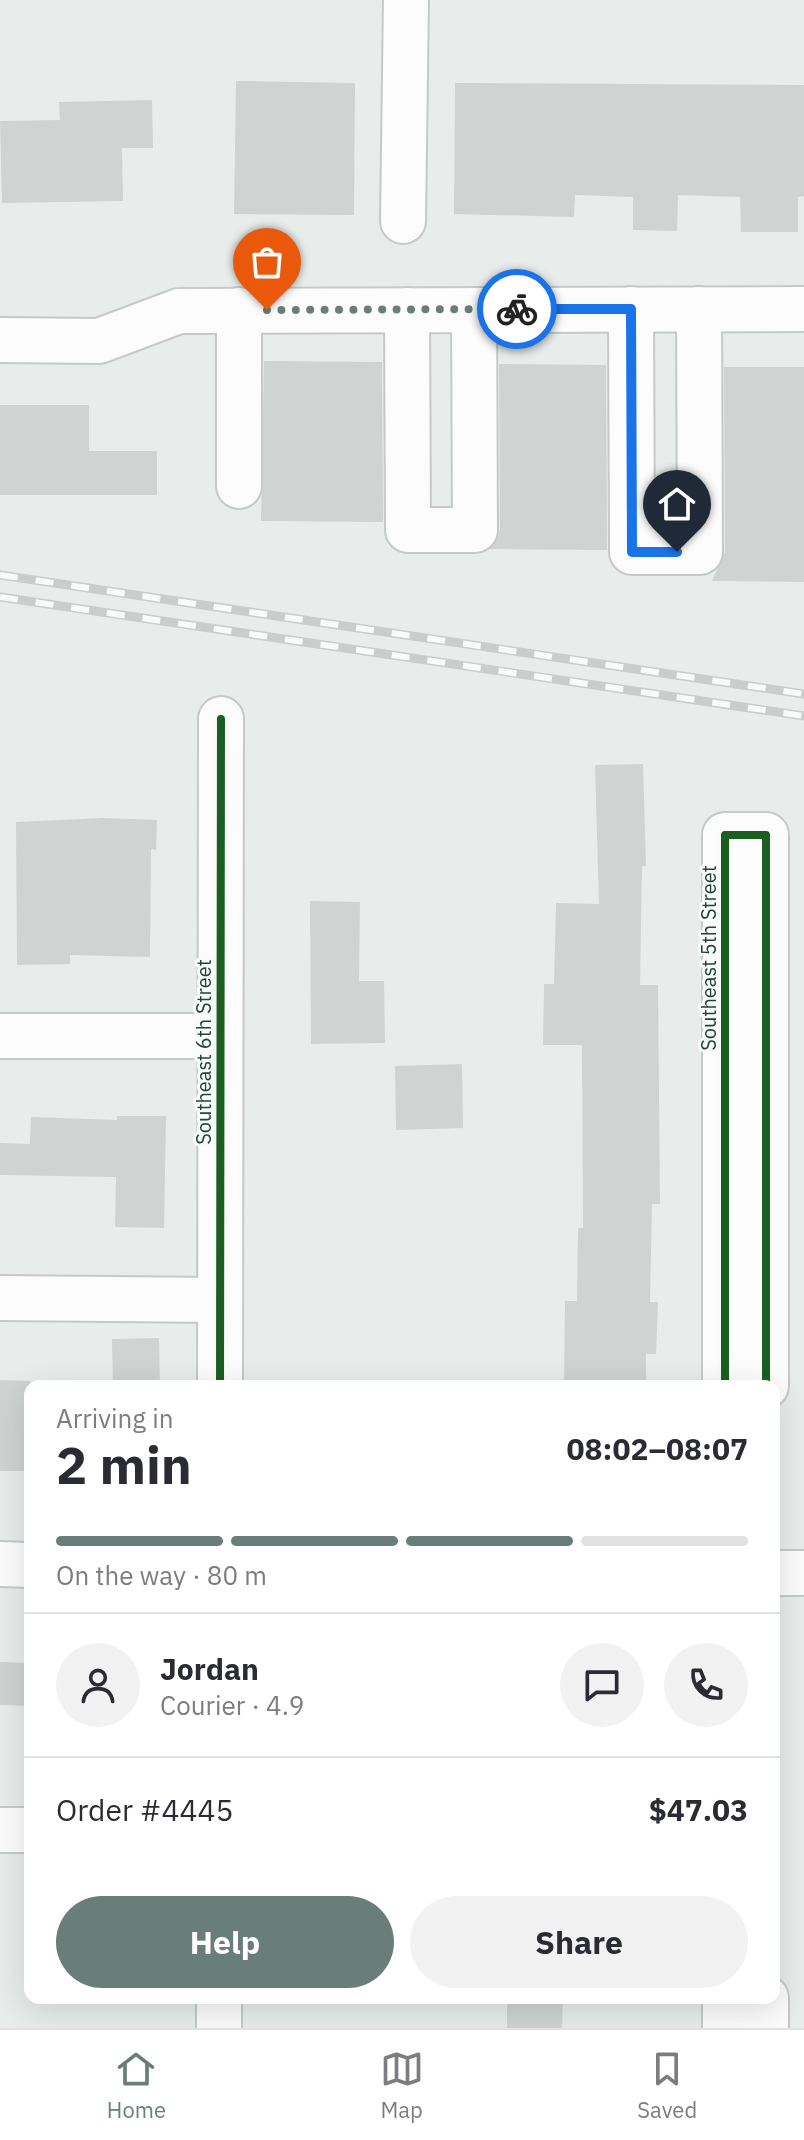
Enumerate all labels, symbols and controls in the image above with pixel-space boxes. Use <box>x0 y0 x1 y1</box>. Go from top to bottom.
pin <box>233 228 301 310</box>
icon: bag <box>245 240 289 284</box>
courier <box>477 269 557 349</box>
icon: bike <box>495 287 539 331</box>
pin <box>643 470 711 552</box>
icon: home <box>655 482 699 526</box>
street label: Southeast 5th Street <box>695 865 722 1051</box>
street label: Southeast 6th Street <box>190 959 217 1145</box>
text: Arriving in <box>56 1401 173 1435</box>
text: 08:02–08:07 <box>567 1429 748 1468</box>
text: 2 min <box>56 1431 192 1498</box>
text: On the way · 80 m <box>56 1558 267 1592</box>
button: person <box>56 1643 140 1727</box>
button: chat <box>560 1643 644 1727</box>
button: phone <box>664 1643 748 1727</box>
text: Jordan <box>160 1649 259 1688</box>
text: Courier · 4.9 <box>160 1688 304 1722</box>
text: Order #4445 <box>56 1790 233 1829</box>
text: $47.03 <box>649 1790 748 1829</box>
button: Help <box>56 1896 394 1988</box>
button: Share <box>410 1896 748 1988</box>
tab: Home <box>107 2047 166 2124</box>
tab: Map <box>380 2047 424 2124</box>
tab: Saved <box>637 2047 697 2124</box>

